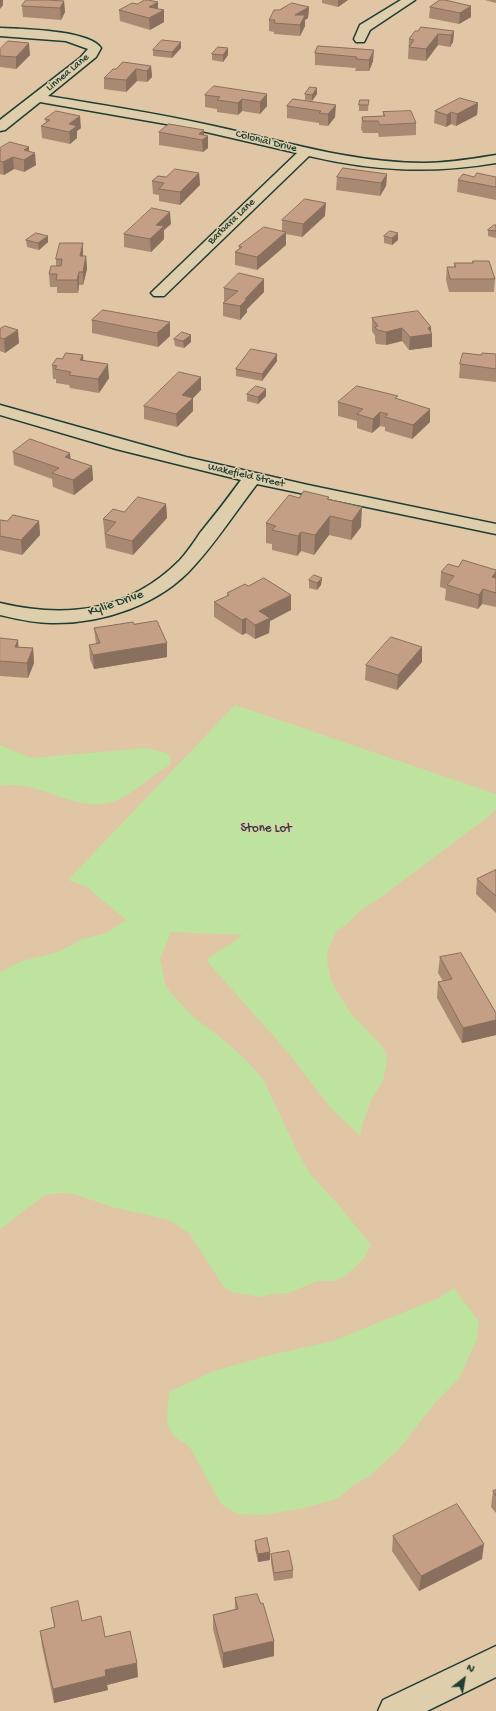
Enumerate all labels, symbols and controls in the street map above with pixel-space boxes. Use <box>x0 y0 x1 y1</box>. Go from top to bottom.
street label: Linnea Lane <box>44 51 92 95</box>
street label: Colonial Drive <box>234 128 298 156</box>
street label: Barbara Lane <box>205 196 259 248</box>
street label: Wakefield Street <box>206 461 286 491</box>
street label: Kylie Drive <box>86 587 146 621</box>
park label: Stone Lot <box>241 821 291 837</box>
north arrow <box>444 1659 484 1699</box>
text: N <box>464 1662 476 1676</box>

